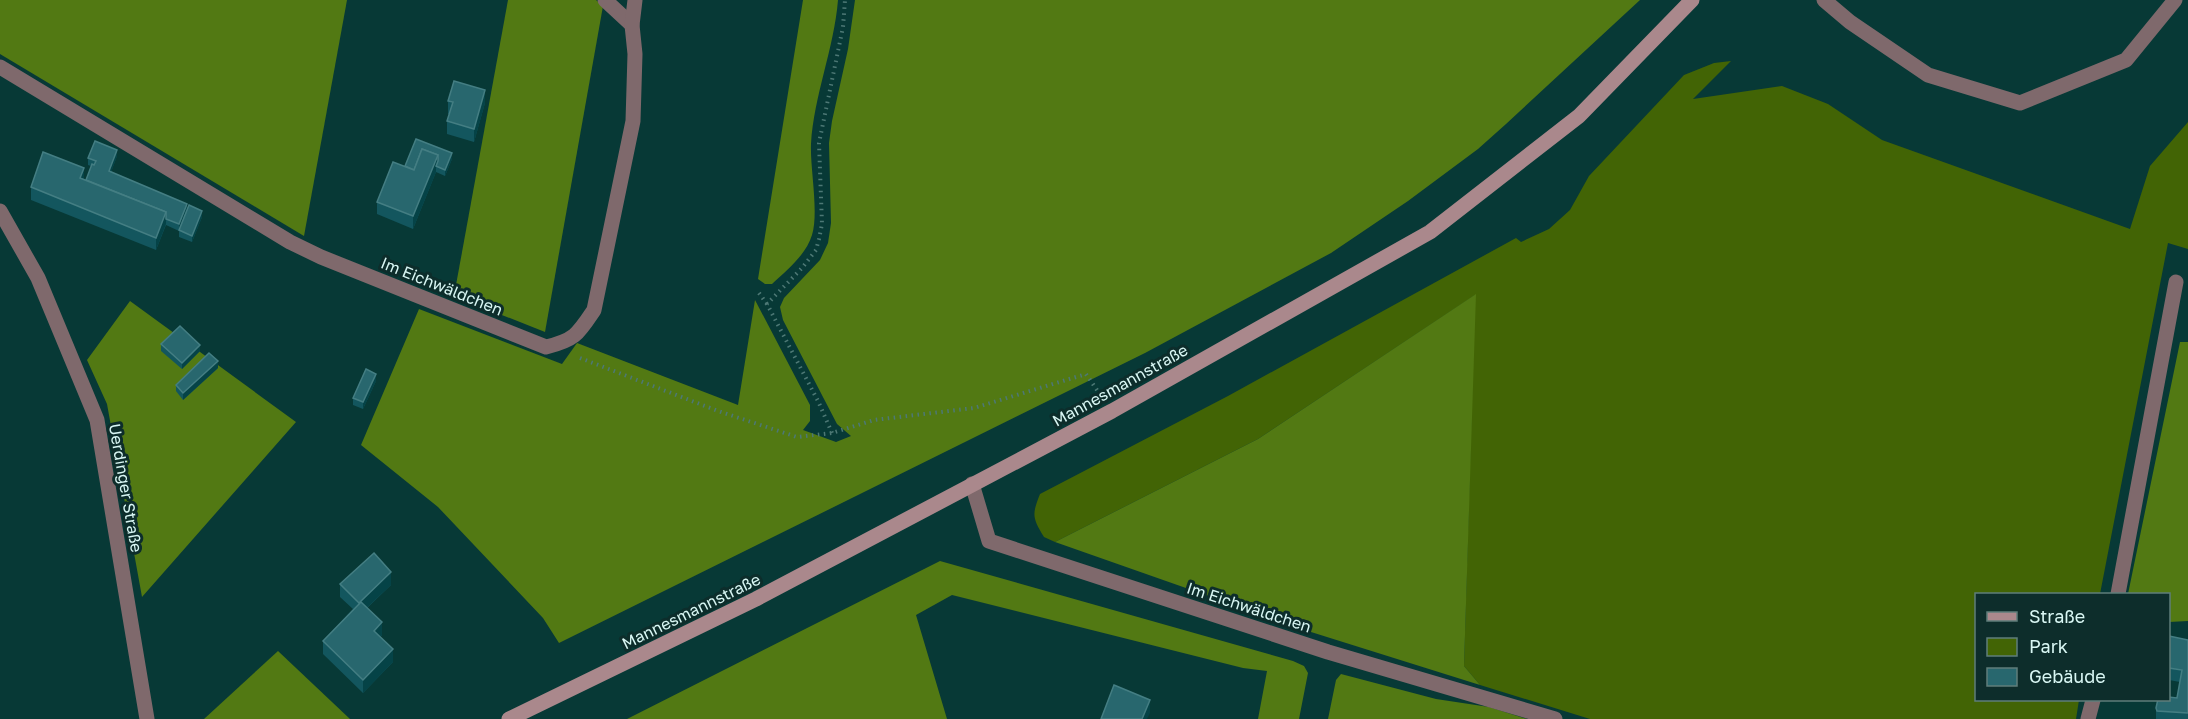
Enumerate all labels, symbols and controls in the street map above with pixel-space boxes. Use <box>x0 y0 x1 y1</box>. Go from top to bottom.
street label: Im Eichwäldchen <box>378 252 506 320</box>
street label: Mannesmannstraße <box>1049 339 1191 431</box>
street label: Uerdinger Straße <box>105 422 147 554</box>
street label: Mannesmannstraße <box>618 569 764 653</box>
street label: Im Eichwäldchen <box>1184 577 1314 637</box>
legend <box>1975 593 2170 701</box>
text: Straße <box>2029 605 2085 627</box>
text: Park <box>2029 635 2068 657</box>
text: Gebäude <box>2029 665 2106 687</box>

